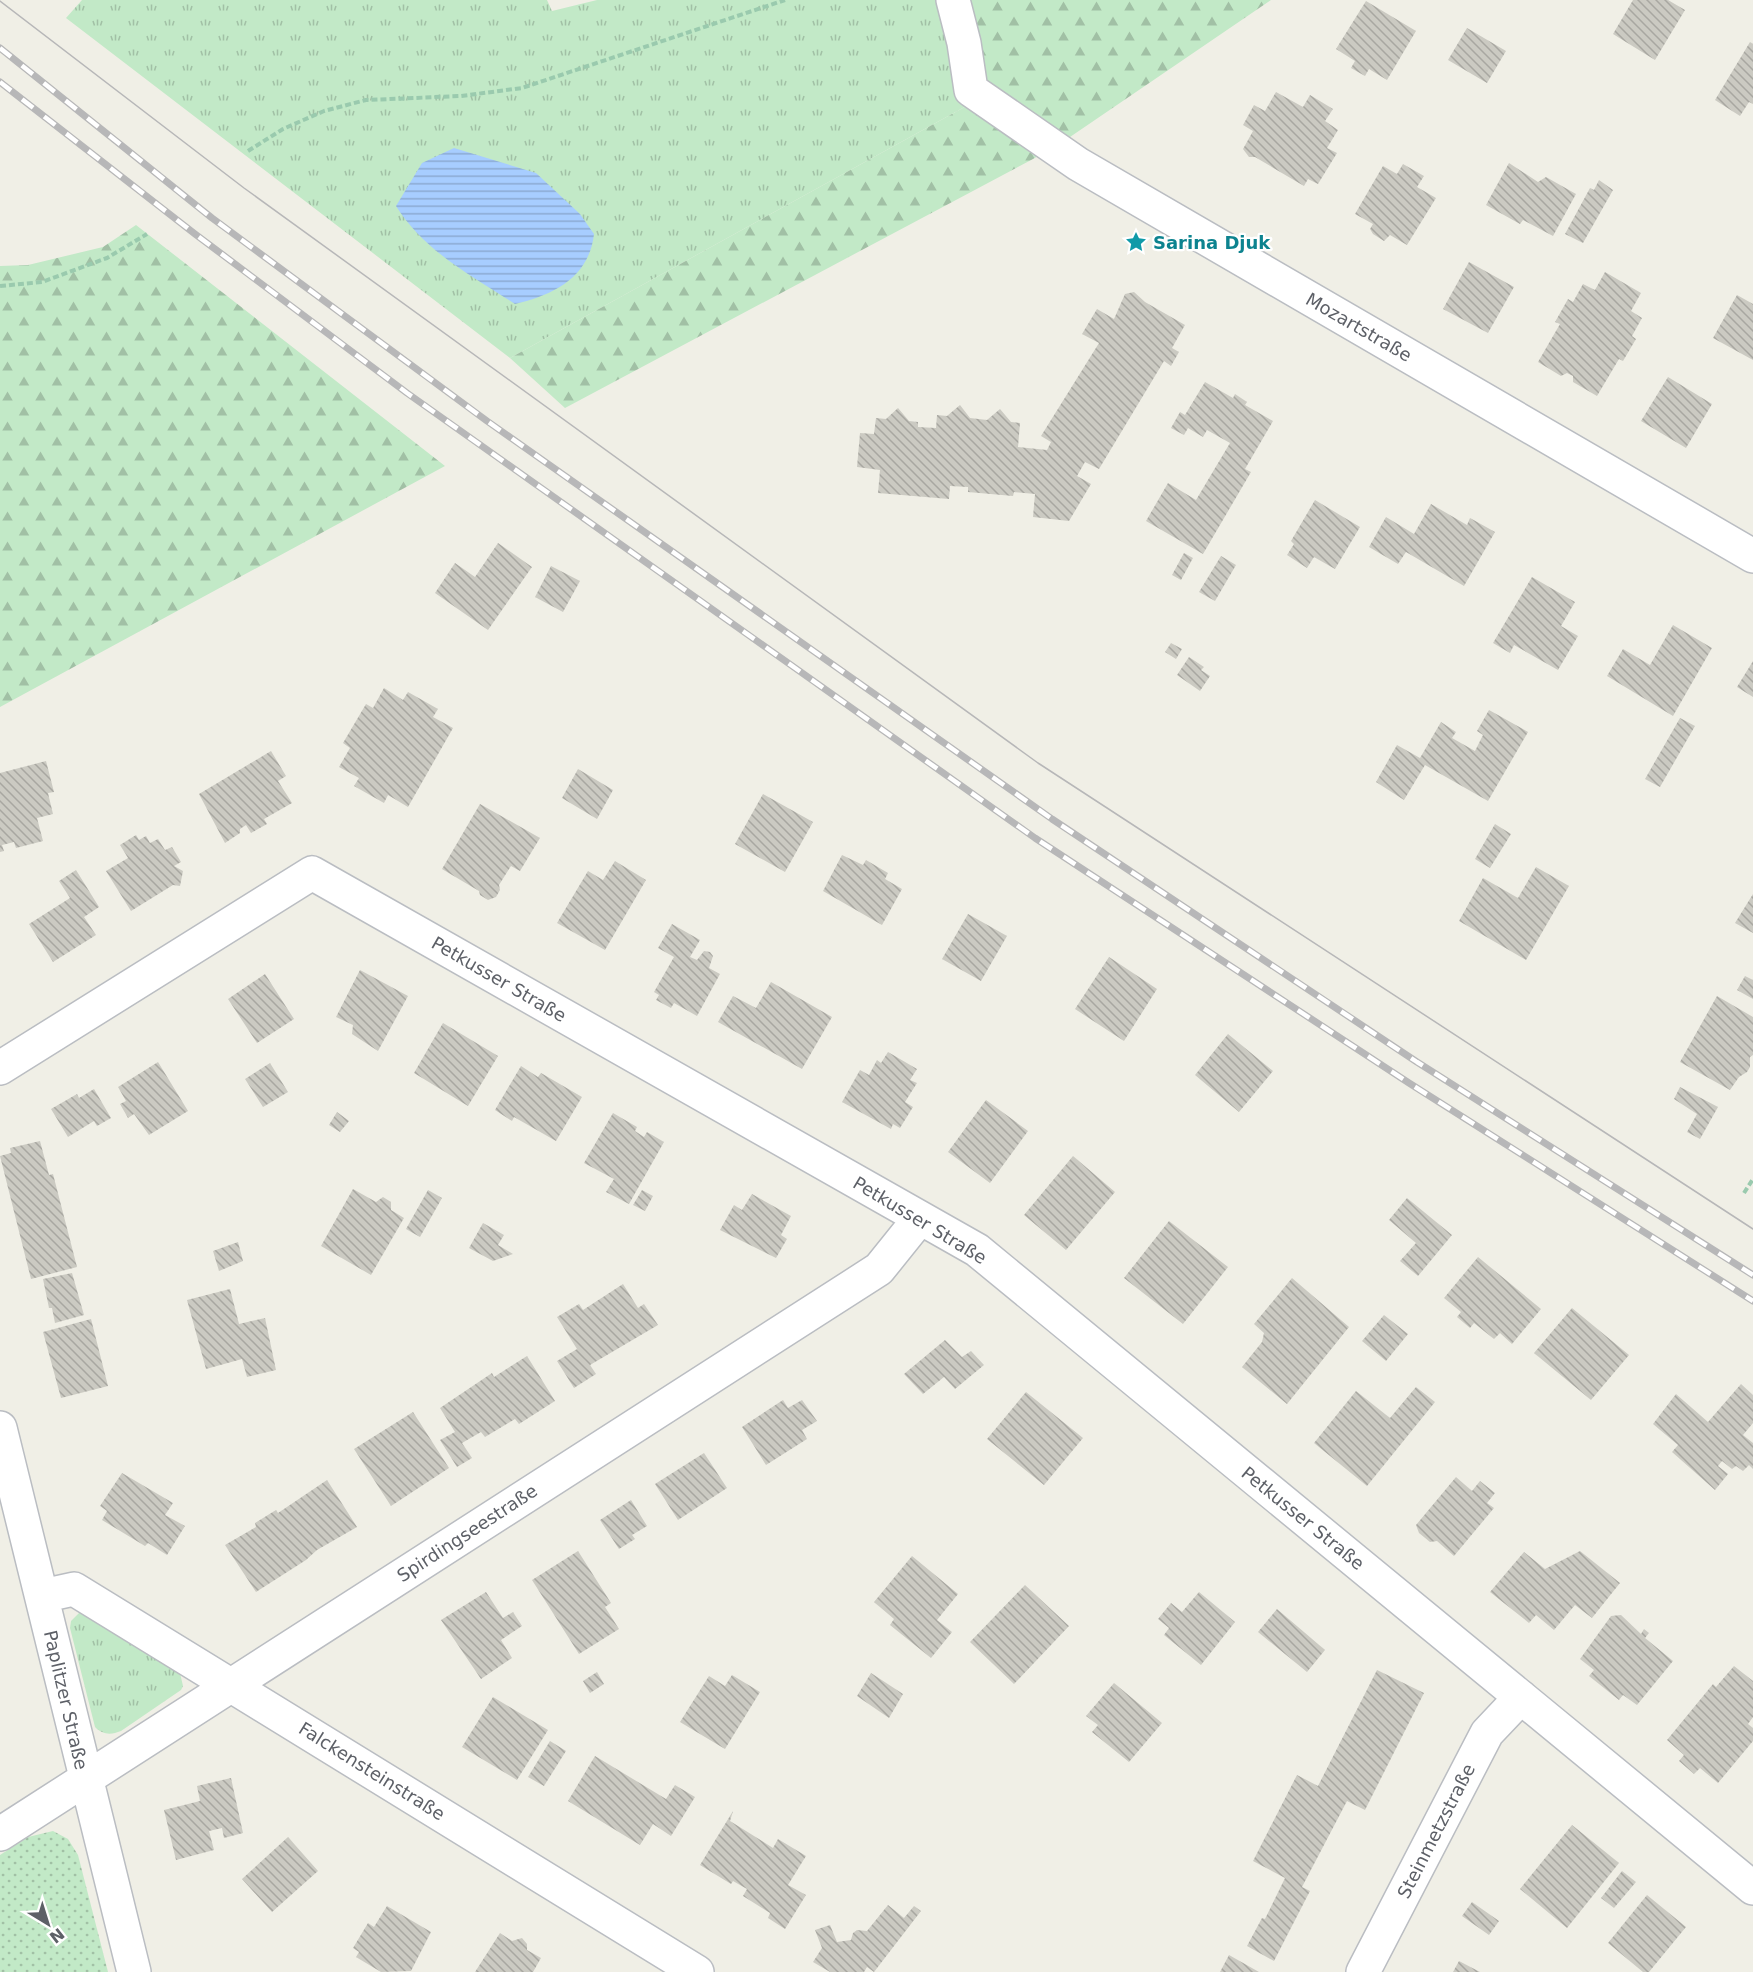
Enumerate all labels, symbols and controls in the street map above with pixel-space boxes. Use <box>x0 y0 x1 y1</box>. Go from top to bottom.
place icon: Sarina Djuk <box>1124 230 1148 254</box>
place label: Sarina Djuk <box>1153 232 1271 253</box>
street label: Mozartstraße <box>1302 288 1416 366</box>
street label: Petkusser Straße <box>428 932 570 1026</box>
street label: Petkusser Straße <box>849 1172 991 1268</box>
street label: Petkusser Straße <box>1237 1462 1369 1574</box>
street label: Spirdingseestraße <box>393 1480 541 1586</box>
street label: Paplitzer Straße <box>40 1628 92 1772</box>
street label: Falckensteinstraße <box>295 1718 449 1824</box>
street label: Steinmetzstraße <box>1393 1760 1479 1902</box>
north arrow <box>18 1894 78 1954</box>
text: N <box>46 1924 68 1947</box>

